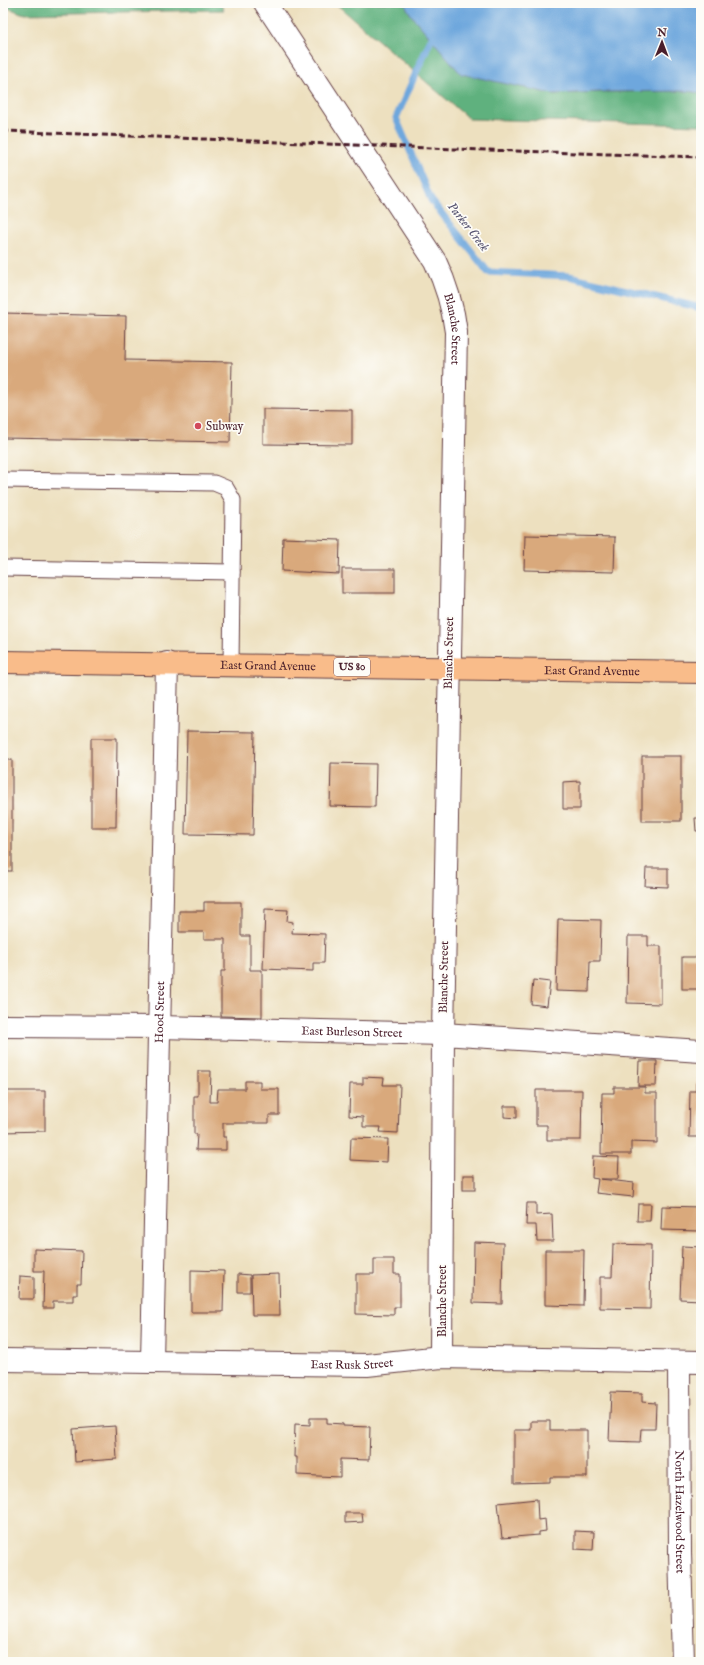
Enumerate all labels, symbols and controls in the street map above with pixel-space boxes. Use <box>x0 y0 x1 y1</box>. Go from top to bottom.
north arrow <box>642 22 682 62</box>
text: N <box>656 26 668 40</box>
water label: Parker Creek <box>443 199 493 256</box>
street label: Blanche Street <box>441 291 464 365</box>
place label: Subway <box>206 419 244 434</box>
marker: Subway <box>193 421 203 431</box>
street label: Blanche Street <box>441 617 457 689</box>
street label: East Grand Avenue <box>220 657 316 674</box>
road number: US 80 <box>334 658 370 676</box>
street label: East Grand Avenue <box>544 663 640 679</box>
street label: Blanche Street <box>436 941 452 1013</box>
street label: Hood Street <box>151 981 168 1043</box>
street label: East Burleson Street <box>301 1023 403 1041</box>
street label: Blanche Street <box>435 1265 450 1337</box>
street label: East Rusk Street <box>310 1355 394 1373</box>
street label: North Hazelwood Street <box>672 1450 688 1574</box>

